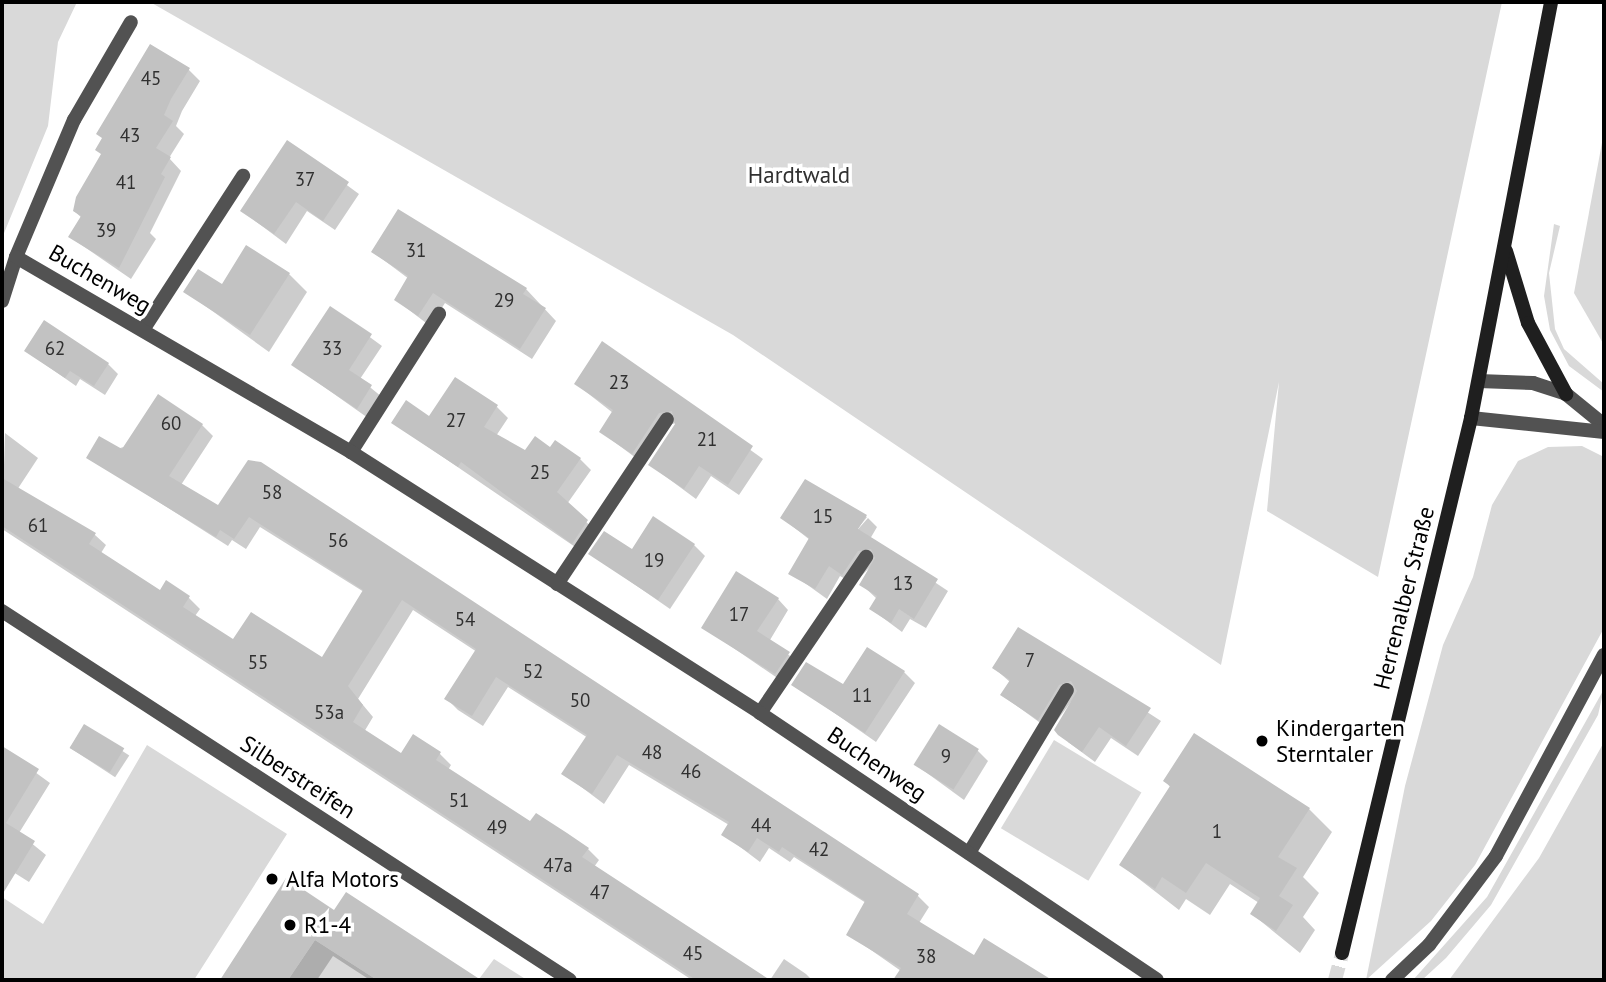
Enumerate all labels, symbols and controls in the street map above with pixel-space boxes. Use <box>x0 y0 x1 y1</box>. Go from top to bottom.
house number: 45 <box>141 68 161 90</box>
house number: 43 <box>120 125 140 147</box>
park label: Hardtwald <box>748 161 850 189</box>
house number: 37 <box>295 169 315 191</box>
house number: 41 <box>116 172 136 194</box>
house number: 39 <box>96 220 116 242</box>
street label: Buchenweg <box>44 239 156 319</box>
house number: 31 <box>406 240 426 262</box>
house number: 29 <box>494 290 514 312</box>
house number: 62 <box>45 338 65 360</box>
house number: 33 <box>322 338 342 360</box>
house number: 23 <box>609 372 629 394</box>
house number: 27 <box>446 410 466 432</box>
house number: 60 <box>161 413 181 435</box>
house number: 21 <box>697 429 717 451</box>
house number: 25 <box>530 462 550 484</box>
house number: 58 <box>262 482 282 504</box>
street label: Herrenalber Straße <box>1368 504 1440 692</box>
house number: 15 <box>813 506 833 528</box>
house number: 61 <box>28 515 48 537</box>
house number: 56 <box>328 530 348 552</box>
house number: 19 <box>644 550 664 572</box>
house number: 13 <box>893 573 913 595</box>
house number: 17 <box>729 604 749 626</box>
house number: 54 <box>455 609 475 631</box>
house number: 7 <box>1025 650 1035 672</box>
house number: 55 <box>248 652 268 674</box>
house number: 52 <box>523 661 543 683</box>
house number: 11 <box>852 685 872 707</box>
house number: 50 <box>570 690 590 712</box>
house number: 53a <box>314 702 344 724</box>
place label: Kindergarten Sterntaler <box>1276 714 1405 768</box>
street label: Buchenweg <box>822 721 932 807</box>
street label: Silberstreifen <box>235 730 361 824</box>
marker: Kindergarten Sterntaler <box>1254 733 1270 749</box>
house number: 48 <box>642 742 662 764</box>
house number: 9 <box>941 746 951 768</box>
house number: 46 <box>681 761 701 783</box>
house number: 51 <box>449 790 469 812</box>
house number: 44 <box>751 815 771 837</box>
house number: 49 <box>487 817 507 839</box>
house number: 1 <box>1212 821 1222 843</box>
house number: 42 <box>809 839 829 861</box>
house number: 47a <box>543 855 573 877</box>
place label: Alfa Motors <box>286 865 399 893</box>
marker: Alfa Motors <box>264 871 280 887</box>
house number: 47 <box>590 882 610 904</box>
place label: R1-4 <box>304 911 351 939</box>
marker: R1-4 <box>282 917 298 933</box>
house number: 45 <box>683 943 703 965</box>
house number: 38 <box>916 946 936 968</box>

